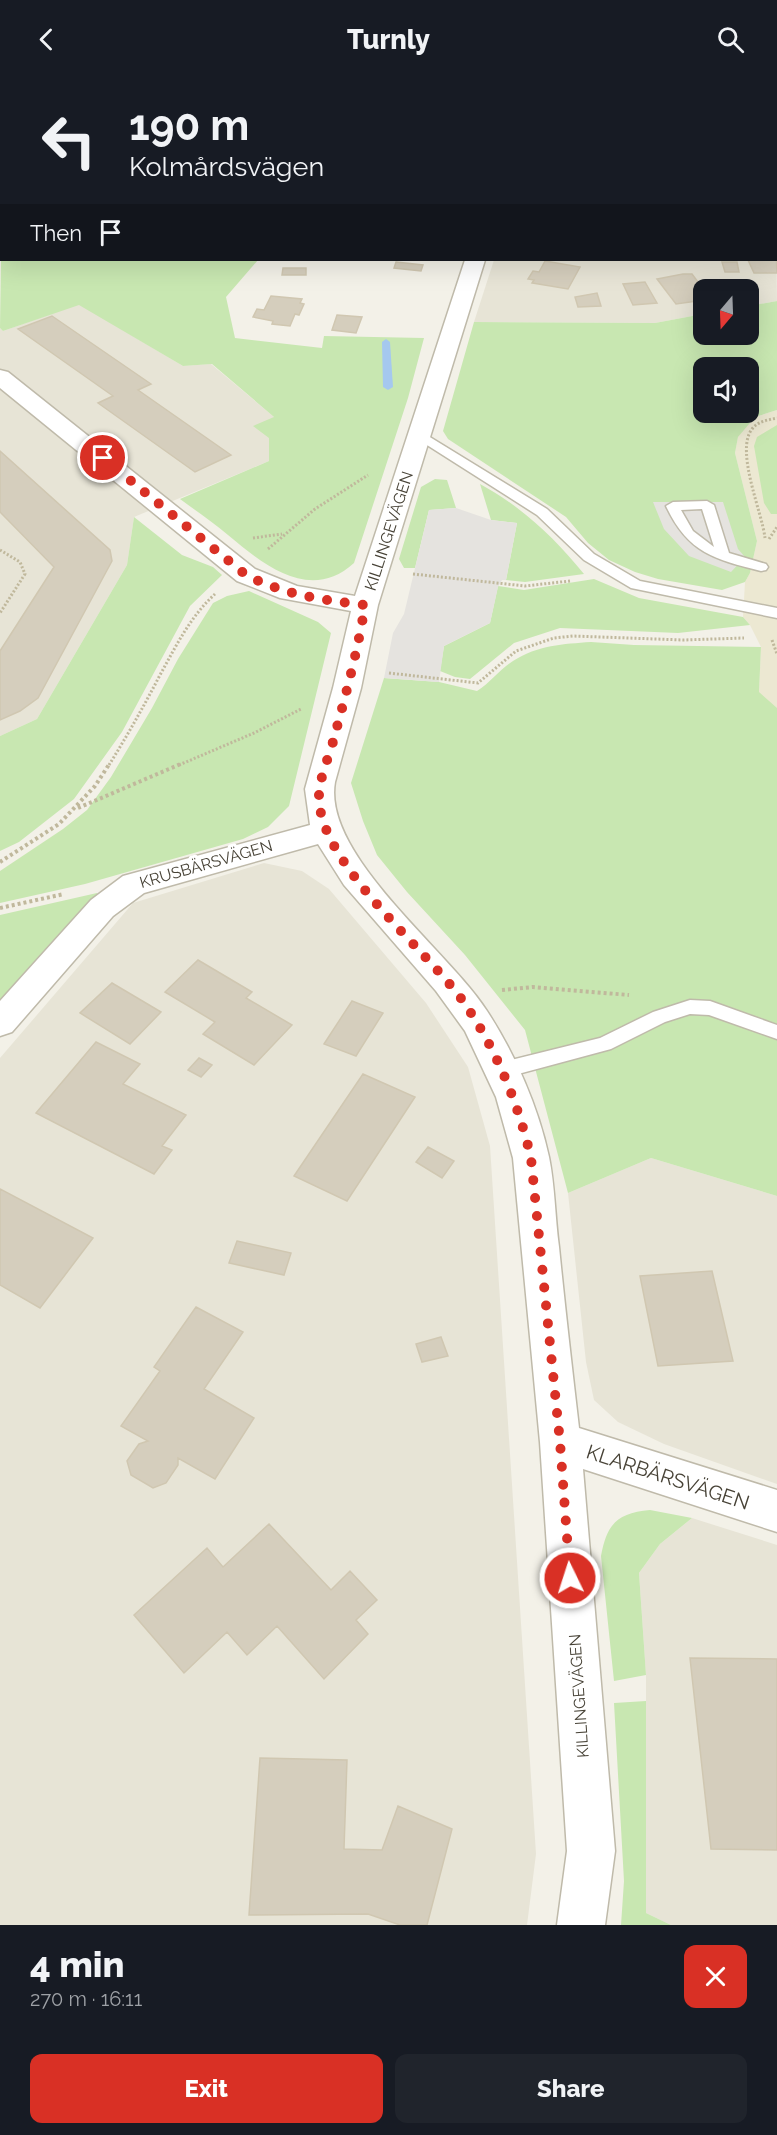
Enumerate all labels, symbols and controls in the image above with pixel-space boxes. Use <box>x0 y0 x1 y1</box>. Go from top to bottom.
icon: back <box>30 23 63 56</box>
icon: search <box>714 23 747 56</box>
text: Turnly <box>347 24 430 55</box>
text: 190 m <box>129 101 249 150</box>
icon: left <box>30 102 108 180</box>
text: Kolmårdsvägen <box>129 151 324 182</box>
icon: arrive <box>94 216 127 249</box>
text: Then <box>30 220 82 246</box>
north arrow <box>693 279 759 345</box>
map controls <box>693 279 759 423</box>
button: sound <box>693 357 759 423</box>
pin <box>77 432 128 483</box>
icon: arrive <box>86 441 119 474</box>
street label: KILLINGEVÄGEN <box>360 469 417 593</box>
street label: KRUSBÄRSVÄGEN <box>137 835 275 892</box>
street label: KLARBÄRSVÄGEN <box>584 1439 752 1515</box>
position arrow <box>538 1546 602 1610</box>
street label: KILLINGEVÄGEN <box>564 1633 593 1759</box>
text: 4 min <box>30 1943 125 1985</box>
button: close <box>684 1945 747 2008</box>
text: 270 m · 16:11 <box>30 1987 142 2011</box>
button: Exit <box>30 2054 383 2123</box>
button: Share <box>395 2054 747 2123</box>

